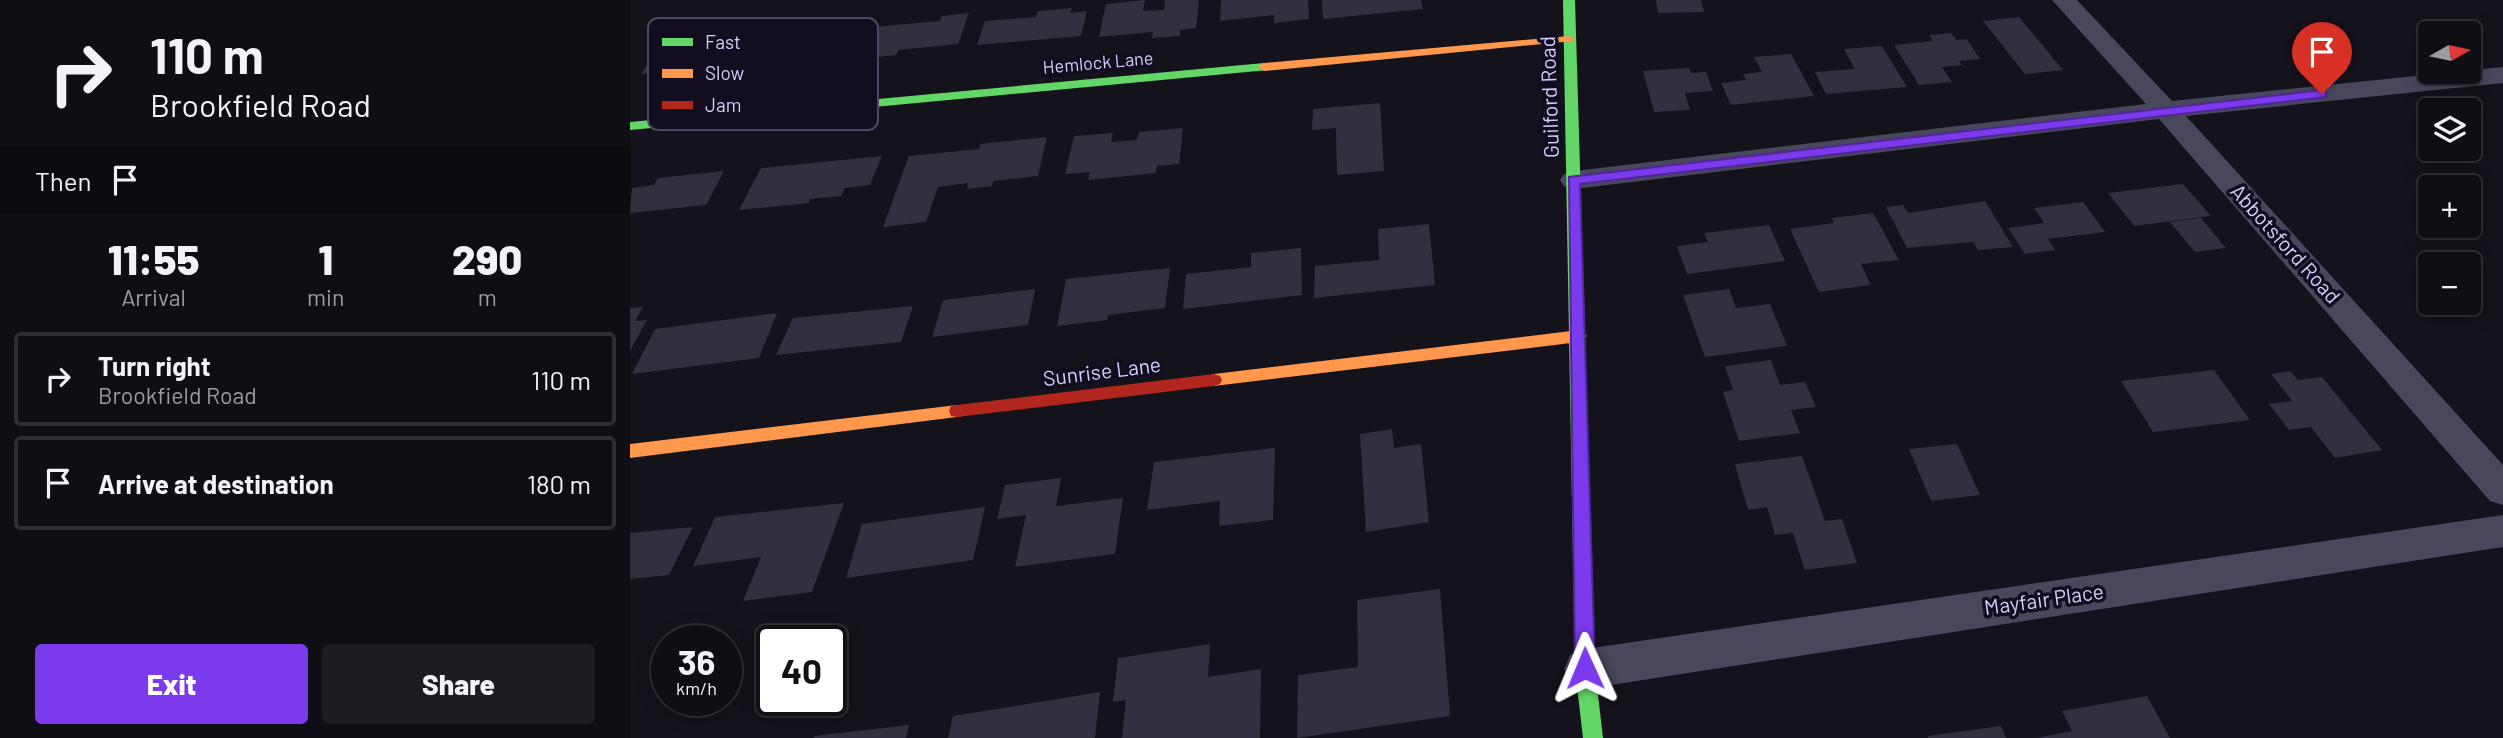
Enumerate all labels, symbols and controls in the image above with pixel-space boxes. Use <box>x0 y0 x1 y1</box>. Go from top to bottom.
legend <box>648 18 878 130</box>
north arrow <box>2418 21 2482 84</box>
map controls <box>2418 21 2481 315</box>
pin <box>2292 22 2352 94</box>
text: 110 m <box>150 25 264 84</box>
icon: right <box>35 28 126 119</box>
text: Fast <box>705 30 741 53</box>
icon: arrive <box>2303 33 2341 71</box>
street label: Guilford Road <box>1534 36 1563 158</box>
street label: Hemlock Lane <box>1042 46 1154 78</box>
text: Slow <box>705 61 744 84</box>
text: Brookfield Road <box>150 85 371 123</box>
text: Jam <box>705 93 741 116</box>
button: layers <box>2418 98 2481 161</box>
icon: arrive <box>106 161 144 199</box>
text: Then <box>35 165 92 196</box>
button: + <box>2418 175 2481 238</box>
street label: Abbotsford Road <box>2226 178 2346 308</box>
text: 11:55 <box>108 233 199 283</box>
text: 1 <box>318 233 333 283</box>
text: 290 <box>452 233 522 283</box>
button: − <box>2418 252 2481 315</box>
text: Arrival <box>121 283 186 311</box>
text: min <box>307 283 344 311</box>
text: m <box>478 283 497 311</box>
text: Turn right <box>98 350 211 381</box>
street label: Sunrise Lane <box>1042 351 1162 390</box>
icon: right <box>39 360 77 398</box>
text: 110 m <box>531 364 591 395</box>
text: Brookfield Road <box>98 381 257 409</box>
icon: arrive <box>39 464 77 502</box>
text: Arrive at destination <box>98 468 334 499</box>
text: 180 m <box>527 468 591 499</box>
street label: Mayfair Place <box>1982 578 2105 619</box>
speed limit sign: 40 <box>756 625 847 716</box>
position arrow <box>1548 631 1622 705</box>
text: 36 <box>678 640 715 682</box>
button: Exit <box>35 644 308 724</box>
button: Share <box>322 644 595 724</box>
text: km/h <box>676 677 717 699</box>

